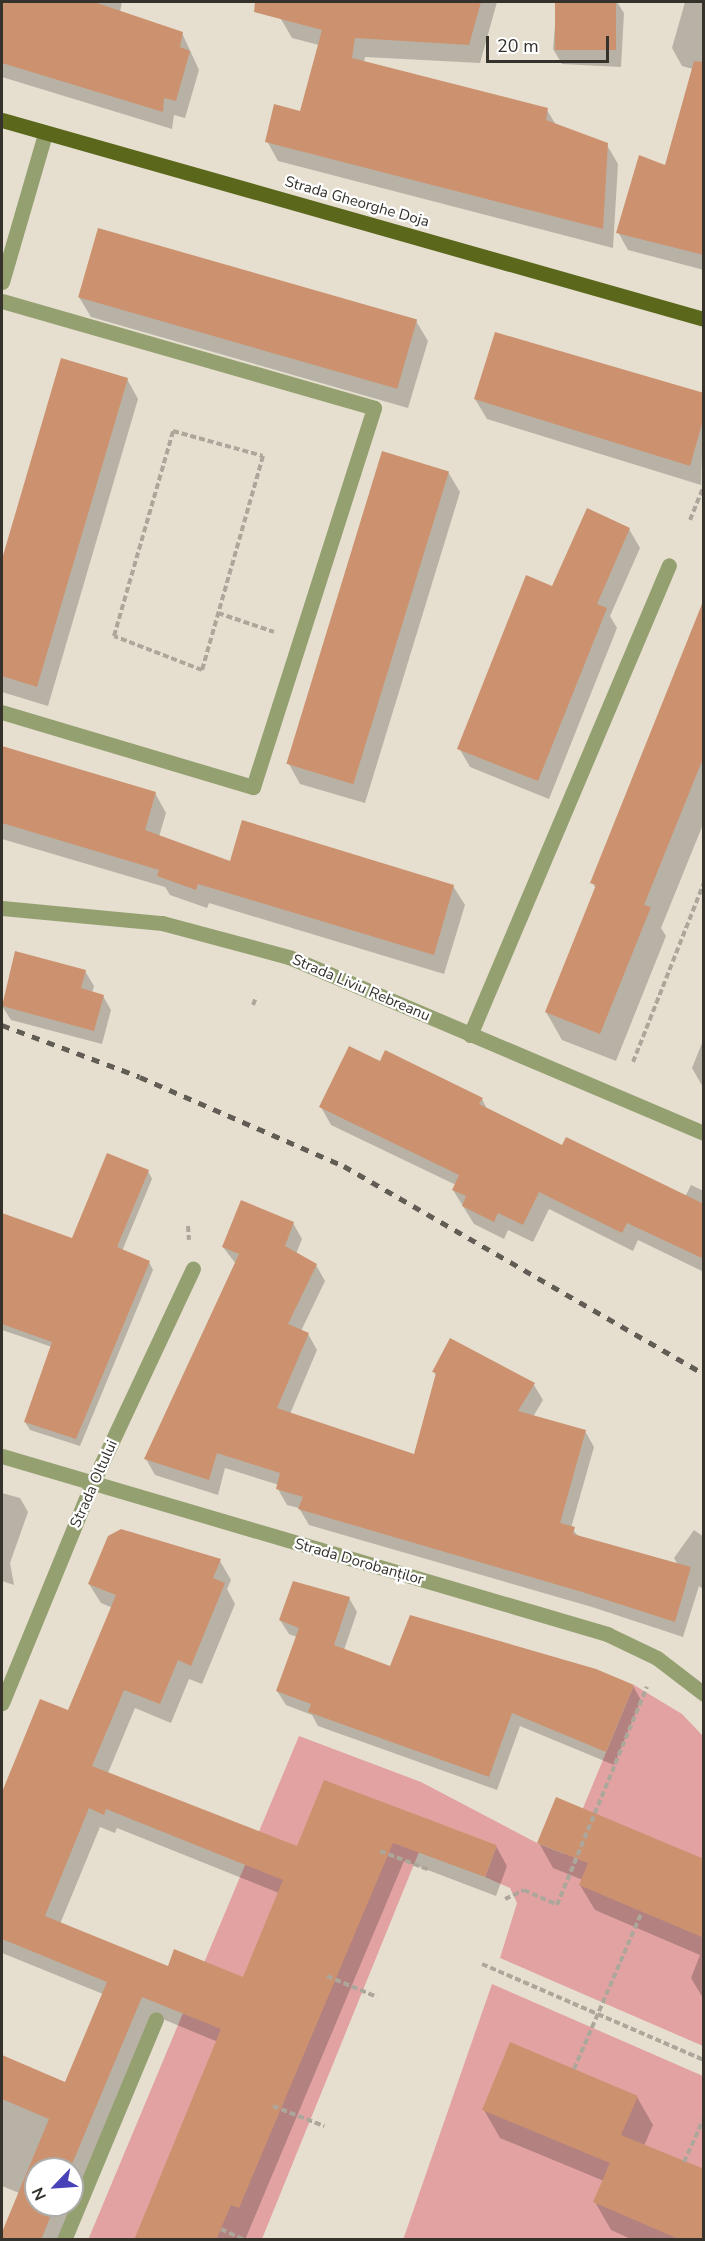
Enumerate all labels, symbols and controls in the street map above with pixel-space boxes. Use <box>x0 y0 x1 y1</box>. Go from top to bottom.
scale bar <box>489 24 612 62</box>
text: 20 m <box>497 34 539 58</box>
street label: Strada Gheorghe Doja <box>283 173 431 231</box>
street label: Strada Liviu Rebreanu <box>289 951 433 1025</box>
street label: Strada Oltului <box>67 1437 121 1531</box>
street label: Strada Dorobanților <box>292 1535 426 1589</box>
north arrow <box>24 2157 84 2217</box>
text: N <box>27 2184 52 2204</box>

